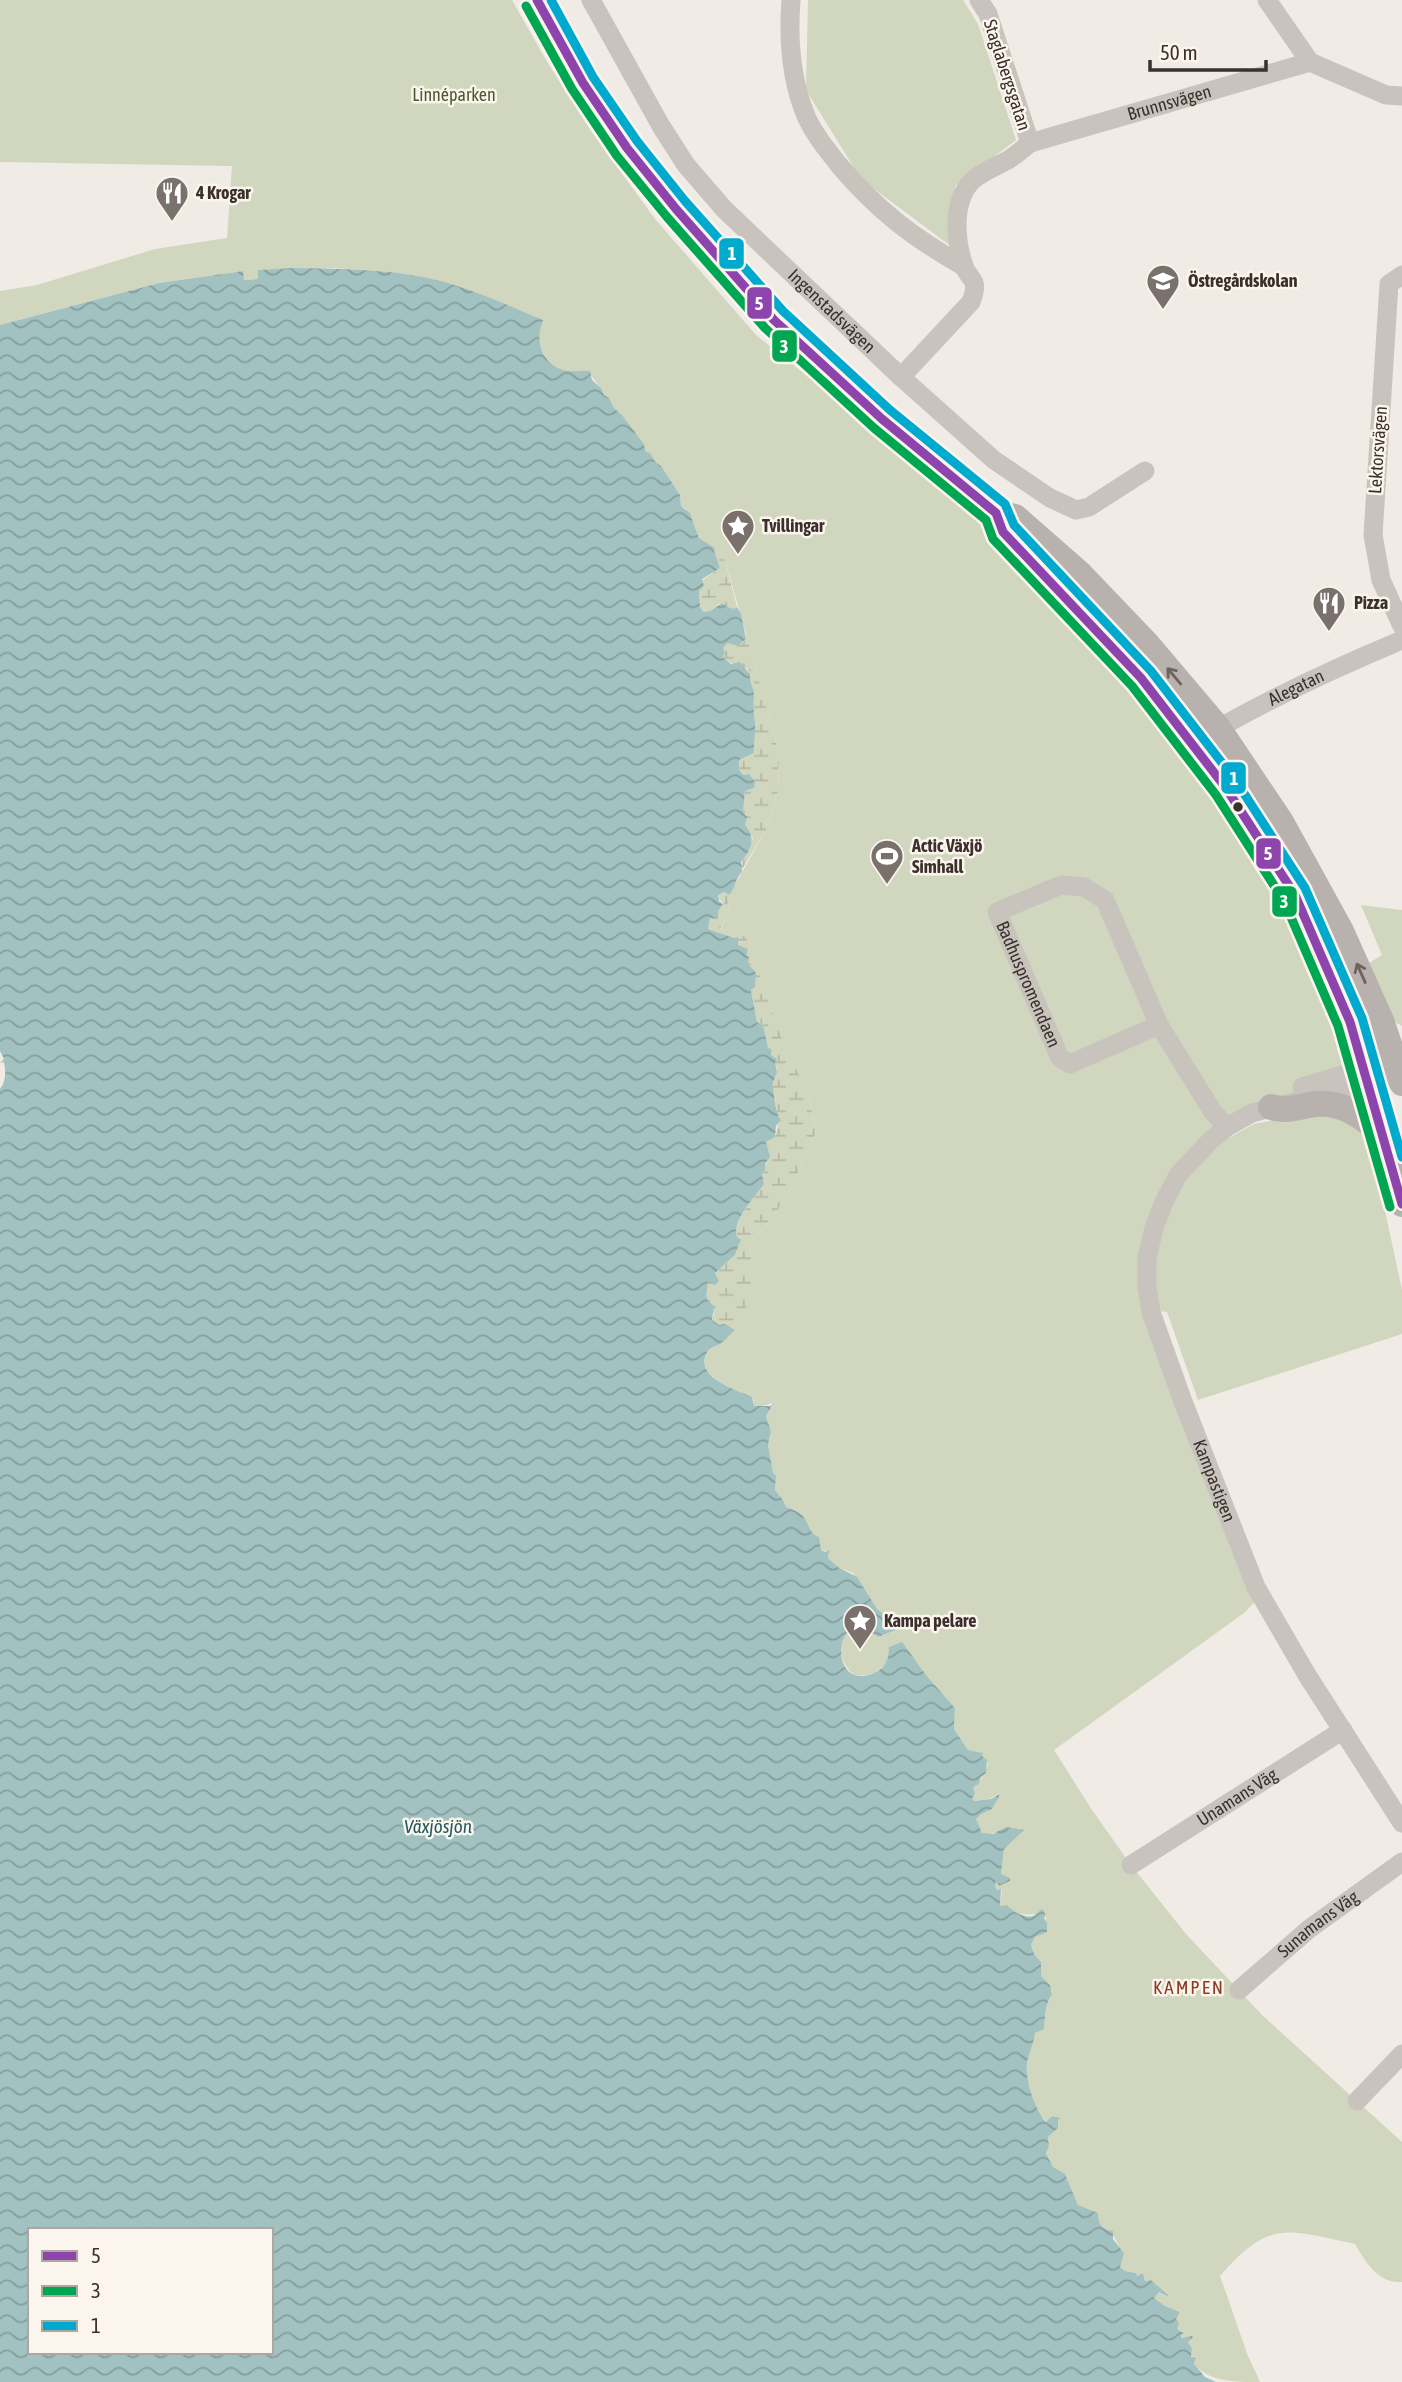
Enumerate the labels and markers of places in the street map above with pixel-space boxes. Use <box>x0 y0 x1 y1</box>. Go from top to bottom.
restaurant icon: 4 Krogar <box>153 174 191 223</box>
place label: 4 Krogar <box>195 182 251 203</box>
school or university icon: Östregårdskolan <box>1144 262 1182 311</box>
place label: Östregårdskolan <box>1188 270 1298 291</box>
place icon: Tvillingar <box>719 507 757 556</box>
place label: Tvillingar <box>762 515 825 536</box>
restaurant icon: Pizza <box>1310 584 1348 633</box>
place label: Pizza <box>1354 592 1388 613</box>
unlabelled marker <box>1231 800 1245 814</box>
place label: Actic Växjö Simhall <box>911 835 982 877</box>
sports icon: Actic Växjö Simhall <box>868 837 906 886</box>
place icon: Kampa pelare <box>841 1602 879 1651</box>
place label: Kampa pelare <box>884 1610 976 1631</box>

